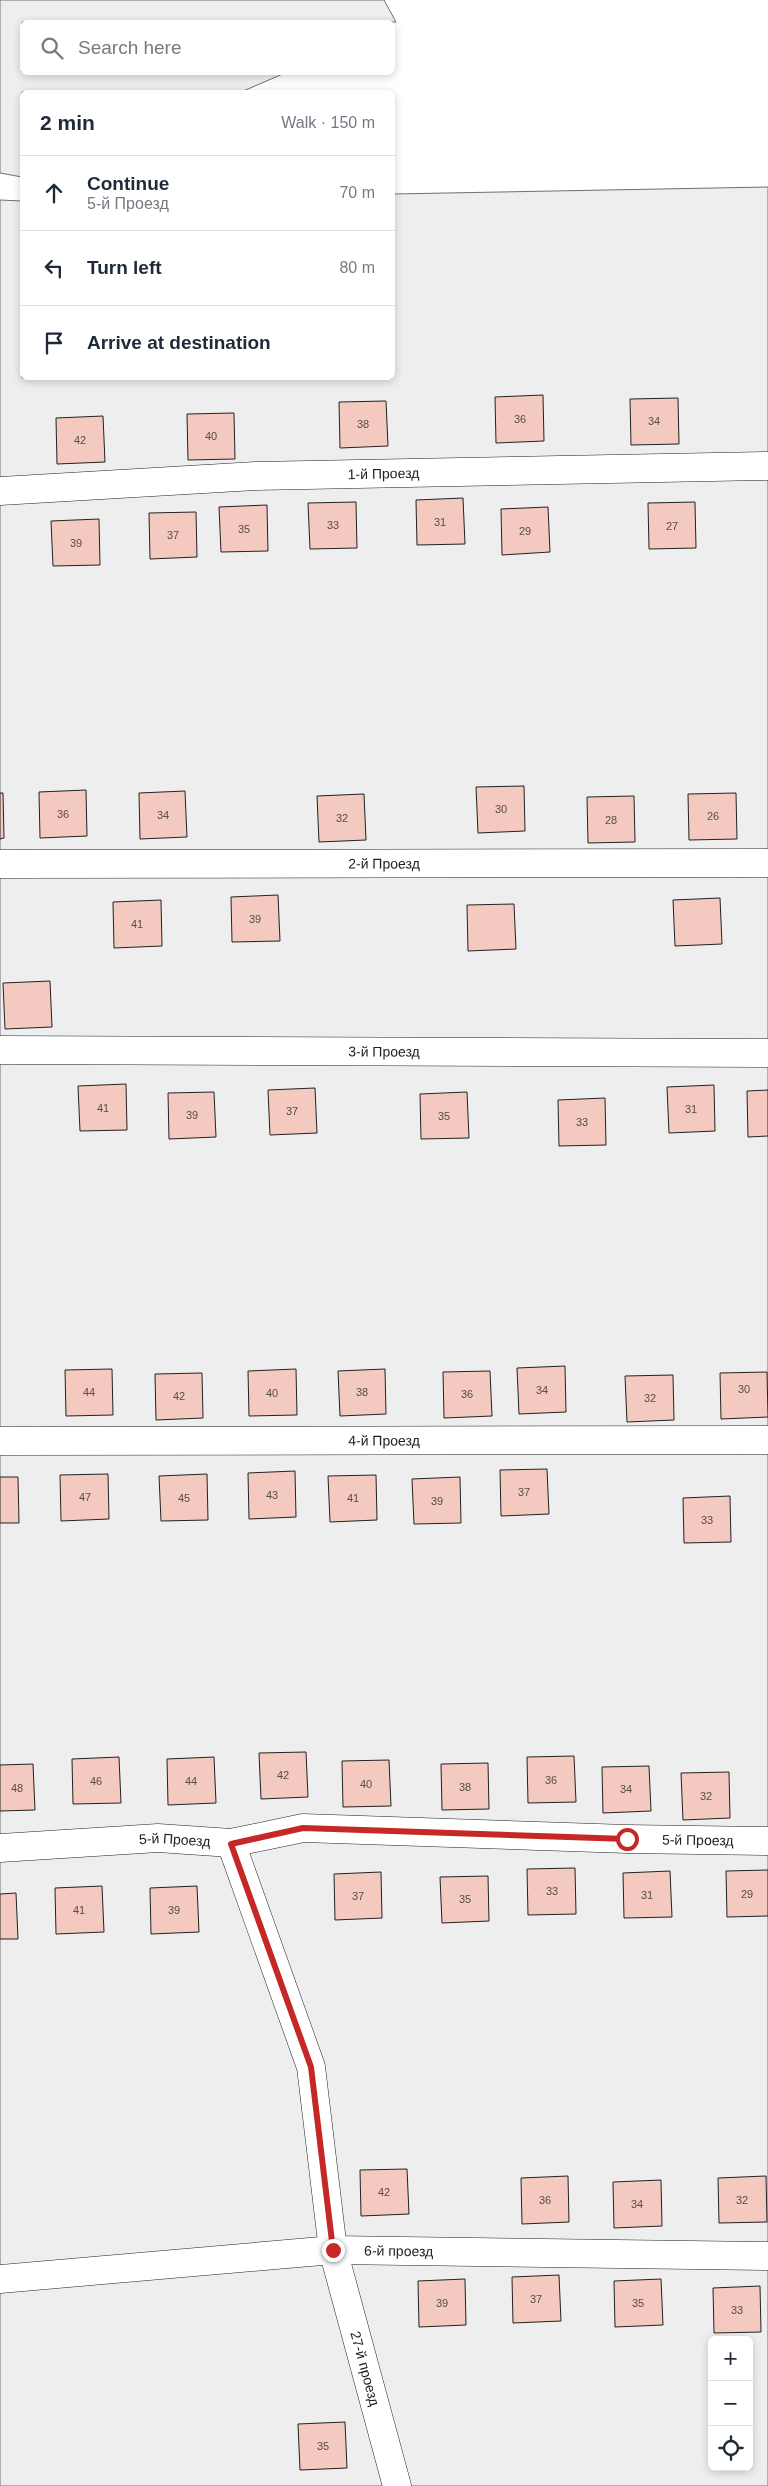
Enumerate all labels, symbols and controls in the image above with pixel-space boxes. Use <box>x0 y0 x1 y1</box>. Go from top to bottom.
search box <box>20 20 395 75</box>
icon: search <box>38 34 66 62</box>
text: Search here <box>78 37 182 58</box>
text: 2 min <box>40 111 95 134</box>
text: Walk · 150 m <box>281 114 375 131</box>
text: Continue <box>87 173 169 194</box>
icon: ahead <box>40 179 68 207</box>
text: 70 m <box>339 184 375 201</box>
text: 5-й Проезд <box>87 195 169 212</box>
icon: left <box>40 254 68 282</box>
text: Turn left <box>87 257 162 278</box>
text: 80 m <box>339 259 375 276</box>
icon: arrive <box>40 329 68 357</box>
text: Arrive at destination <box>87 332 271 353</box>
house number: 36 <box>514 413 526 425</box>
house number: 34 <box>648 415 660 427</box>
house number: 38 <box>357 418 369 430</box>
house number: 40 <box>205 430 217 442</box>
house number: 42 <box>74 434 86 446</box>
street label: 1-й Проезд <box>348 465 419 482</box>
house number: 31 <box>434 516 446 528</box>
house number: 33 <box>327 519 339 531</box>
house number: 27 <box>666 520 678 532</box>
house number: 35 <box>238 523 250 535</box>
house number: 29 <box>519 525 531 537</box>
house number: 37 <box>167 529 179 541</box>
house number: 39 <box>70 537 82 549</box>
house number: 30 <box>495 803 507 815</box>
house number: 36 <box>57 808 69 820</box>
house number: 34 <box>157 809 169 821</box>
house number: 26 <box>707 810 719 822</box>
house number: 32 <box>336 812 348 824</box>
house number: 28 <box>605 814 617 826</box>
street label: 2-й Проезд <box>348 855 420 872</box>
house number: 39 <box>249 913 261 925</box>
house number: 41 <box>131 918 143 930</box>
street label: 3-й Проезд <box>348 1043 420 1060</box>
house number: 41 <box>97 1102 109 1114</box>
house number: 31 <box>685 1103 697 1115</box>
house number: 37 <box>286 1105 298 1117</box>
house number: 39 <box>186 1109 198 1121</box>
house number: 35 <box>438 1110 450 1122</box>
house number: 33 <box>576 1116 588 1128</box>
house number: 30 <box>738 1383 750 1395</box>
house number: 34 <box>536 1384 548 1396</box>
house number: 44 <box>83 1386 95 1398</box>
house number: 38 <box>356 1386 368 1398</box>
house number: 40 <box>266 1387 278 1399</box>
house number: 36 <box>461 1388 473 1400</box>
house number: 42 <box>173 1390 185 1402</box>
house number: 32 <box>644 1392 656 1404</box>
street label: 4-й Проезд <box>348 1432 420 1449</box>
house number: 37 <box>518 1486 530 1498</box>
house number: 43 <box>266 1489 278 1501</box>
house number: 47 <box>79 1491 91 1503</box>
house number: 45 <box>178 1492 190 1504</box>
house number: 41 <box>347 1492 359 1504</box>
house number: 39 <box>431 1495 443 1507</box>
house number: 33 <box>701 1514 713 1526</box>
house number: 42 <box>277 1769 289 1781</box>
house number: 36 <box>545 1774 557 1786</box>
house number: 46 <box>90 1775 102 1787</box>
house number: 44 <box>185 1775 197 1787</box>
house number: 40 <box>360 1778 372 1790</box>
house number: 38 <box>459 1781 471 1793</box>
house number: 48 <box>11 1782 23 1794</box>
house number: 34 <box>620 1783 632 1795</box>
house number: 32 <box>700 1790 712 1802</box>
route start <box>616 1828 639 1851</box>
street label: 5-й Проезд <box>138 1830 211 1850</box>
street label: 5-й Проезд <box>662 1831 734 1849</box>
house number: 33 <box>546 1885 558 1897</box>
house number: 29 <box>741 1888 753 1900</box>
house number: 31 <box>641 1889 653 1901</box>
house number: 37 <box>352 1890 364 1902</box>
house number: 35 <box>459 1893 471 1905</box>
house number: 41 <box>73 1904 85 1916</box>
house number: 39 <box>168 1904 180 1916</box>
house number: 42 <box>378 2186 390 2198</box>
house number: 36 <box>539 2194 551 2206</box>
house number: 32 <box>736 2194 748 2206</box>
house number: 34 <box>631 2198 643 2210</box>
route end <box>322 2239 345 2262</box>
street label: 6-й проезд <box>364 2242 433 2259</box>
house number: 37 <box>530 2293 542 2305</box>
house number: 39 <box>436 2297 448 2309</box>
house number: 35 <box>632 2297 644 2309</box>
house number: 33 <box>731 2304 743 2316</box>
street label: 27-й проезд <box>347 2329 383 2408</box>
map controls <box>708 2336 753 2471</box>
button: + <box>708 2336 753 2381</box>
button: − <box>708 2381 753 2426</box>
button: locate <box>708 2426 753 2471</box>
house number: 35 <box>317 2440 329 2452</box>

